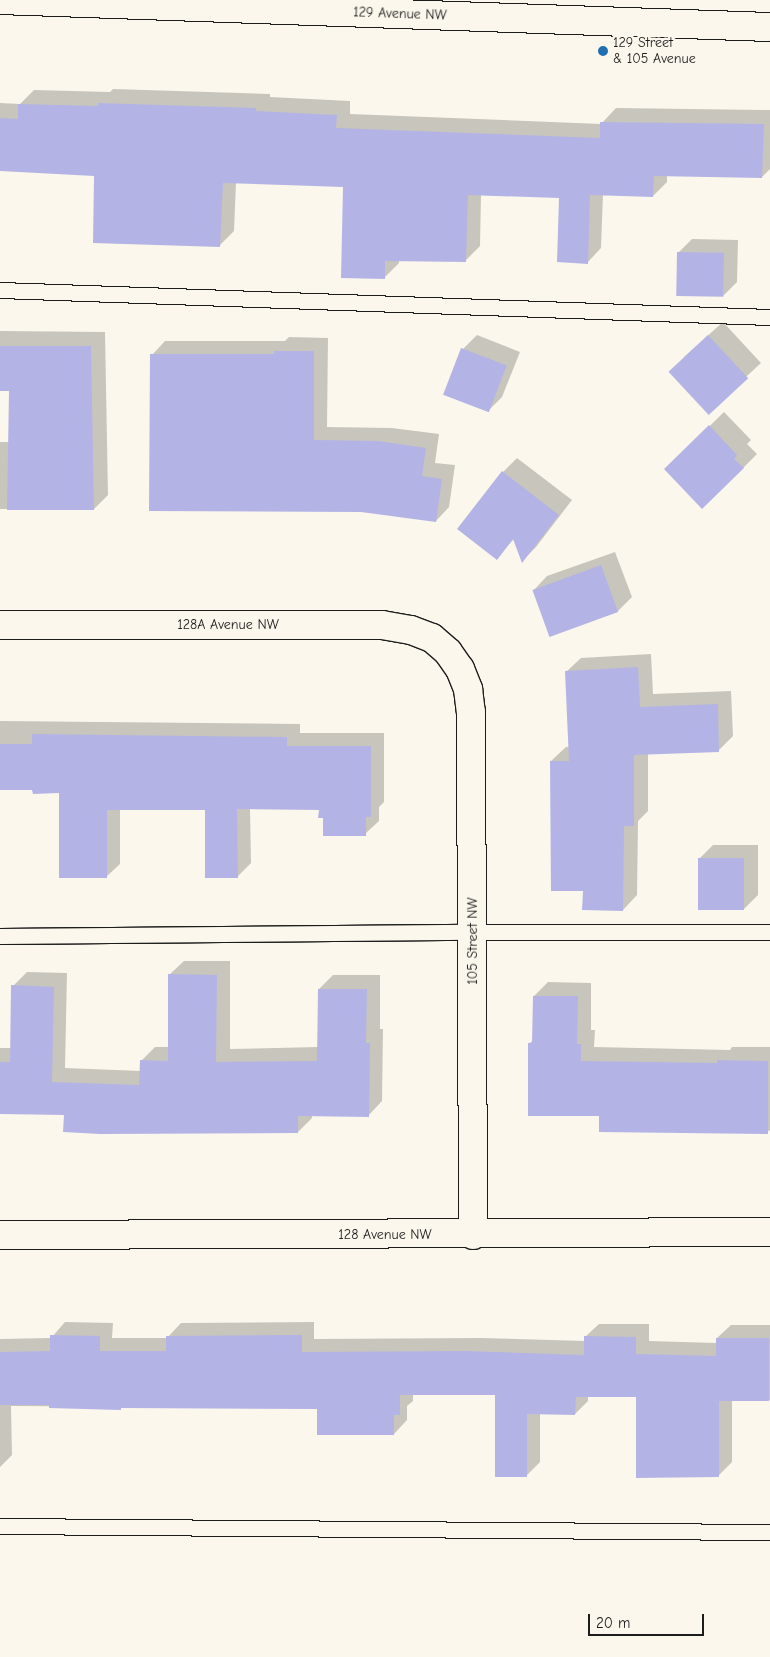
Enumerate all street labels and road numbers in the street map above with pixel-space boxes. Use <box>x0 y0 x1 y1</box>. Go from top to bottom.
street label: 129 Avenue NW <box>353 4 447 24</box>
street label: 128A Avenue NW <box>177 617 279 633</box>
street label: 105 Street NW <box>465 897 481 985</box>
street label: 128 Avenue NW <box>338 1227 432 1243</box>

